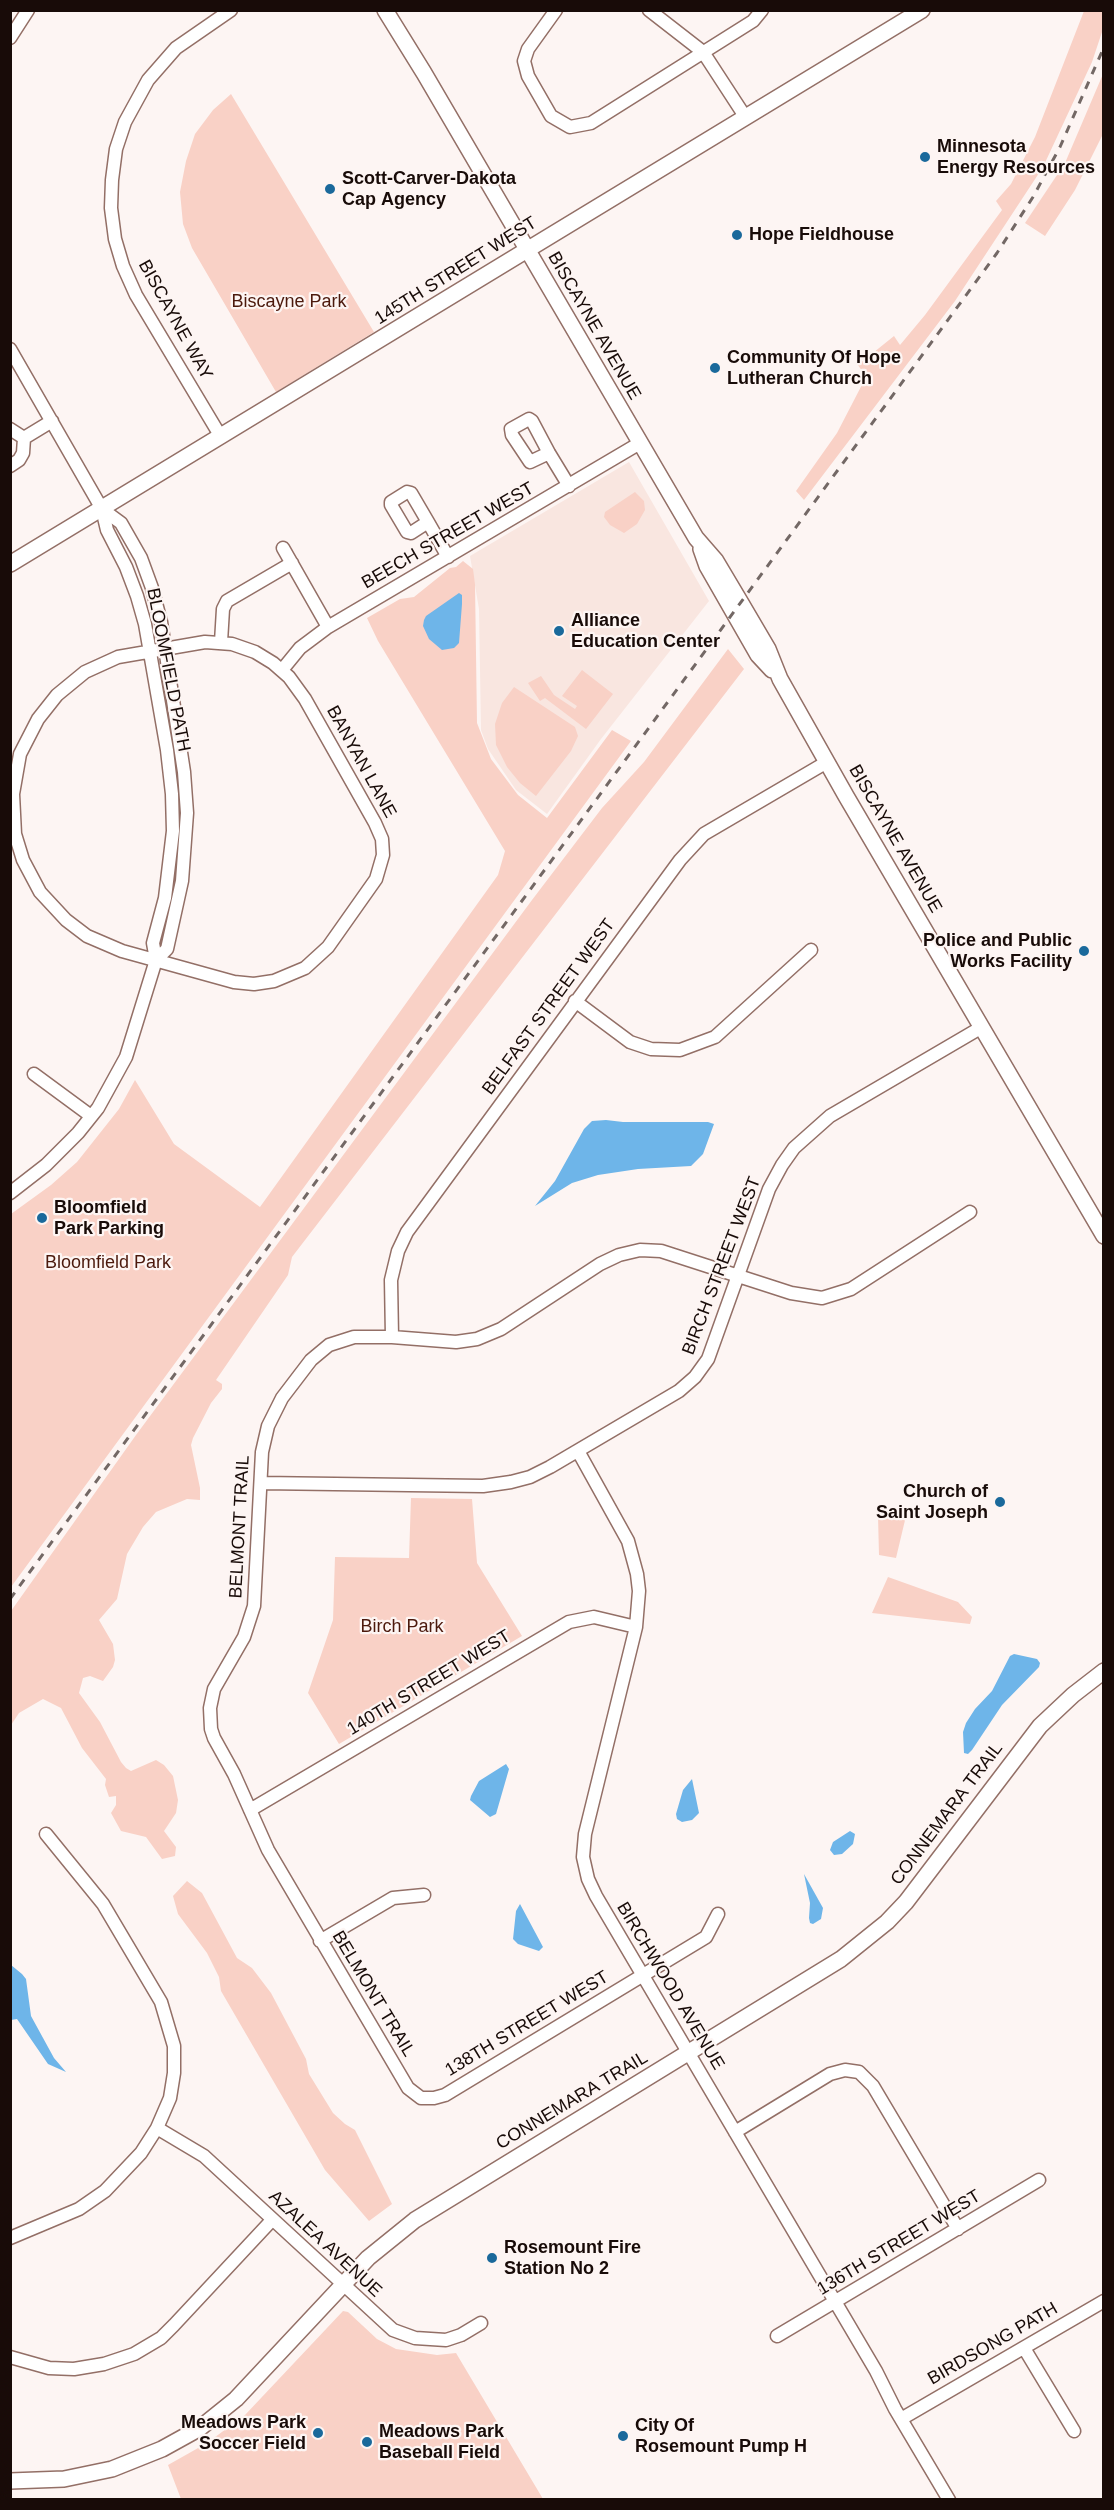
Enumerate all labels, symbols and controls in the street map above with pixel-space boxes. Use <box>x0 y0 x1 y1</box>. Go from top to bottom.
place label: Minnesota Energy Resources <box>937 136 1095 178</box>
marker: Minnesota Energy Resources <box>918 150 932 164</box>
place label: Scott-Carver-Dakota Cap Agency <box>342 168 516 210</box>
marker: Scott-Carver-Dakota Cap Agency <box>323 182 337 196</box>
street label: 145TH STREET WEST <box>371 212 541 330</box>
place label: Hope Fieldhouse <box>749 224 894 246</box>
marker: Hope Fieldhouse <box>730 228 744 242</box>
street label: BISCAYNE AVENUE <box>543 248 645 404</box>
street label: BISCAYNE WAY <box>133 256 217 384</box>
park label: Biscayne Park <box>231 291 347 313</box>
place label: Community Of Hope Lutheran Church <box>727 347 901 389</box>
marker: Community Of Hope Lutheran Church <box>708 361 722 375</box>
street label: BEECH STREET WEST <box>358 478 538 594</box>
street label: BLOOMFIELD PATH <box>142 586 194 754</box>
place label: Alliance Education Center <box>571 610 720 652</box>
marker: Alliance Education Center <box>552 624 566 638</box>
street label: BANYAN LANE <box>321 702 401 822</box>
street label: BISCAYNE AVENUE <box>844 761 946 917</box>
street label: BELFAST STREET WEST <box>478 915 620 1099</box>
place label: Police and Public Works Facility <box>923 930 1072 972</box>
marker: Police and Public Works Facility <box>1077 944 1091 958</box>
street label: BIRCH STREET WEST <box>678 1174 766 1358</box>
place label: Bloomfield Park Parking <box>54 1197 164 1240</box>
marker: Bloomfield Park Parking <box>35 1211 49 1225</box>
park label: Bloomfield Park <box>45 1252 171 1274</box>
street label: BELMONT TRAIL <box>225 1455 255 1599</box>
place label: Church of Saint Joseph <box>876 1481 988 1524</box>
marker: Church of Saint Joseph <box>993 1495 1007 1509</box>
park label: Birch Park <box>360 1616 444 1638</box>
street label: 140TH STREET WEST <box>343 1626 515 1740</box>
street label: CONNEMARA TRAIL <box>886 1738 1008 1890</box>
street label: BIRCHWOOD AVENUE <box>611 1898 729 2074</box>
street label: BELMONT TRAIL <box>327 1927 419 2061</box>
street label: 138TH STREET WEST <box>441 1967 613 2081</box>
street label: CONNEMARA TRAIL <box>492 2047 652 2155</box>
street label: AZALEA AVENUE <box>264 2186 386 2302</box>
street label: 136TH STREET WEST <box>813 2186 985 2300</box>
place label: Rosemount Fire Station No 2 <box>504 2237 641 2280</box>
marker: Rosemount Fire Station No 2 <box>485 2251 499 2265</box>
street label: BIRDSONG PATH <box>924 2298 1062 2390</box>
place label: Meadows Park Soccer Field <box>181 2412 306 2454</box>
place label: City Of Rosemount Pump H <box>635 2415 807 2458</box>
place label: Meadows Park Baseball Field <box>379 2421 504 2464</box>
marker: Meadows Park Soccer Field <box>311 2426 325 2440</box>
marker: City Of Rosemount Pump H <box>616 2429 630 2443</box>
marker: Meadows Park Baseball Field <box>360 2435 374 2449</box>

